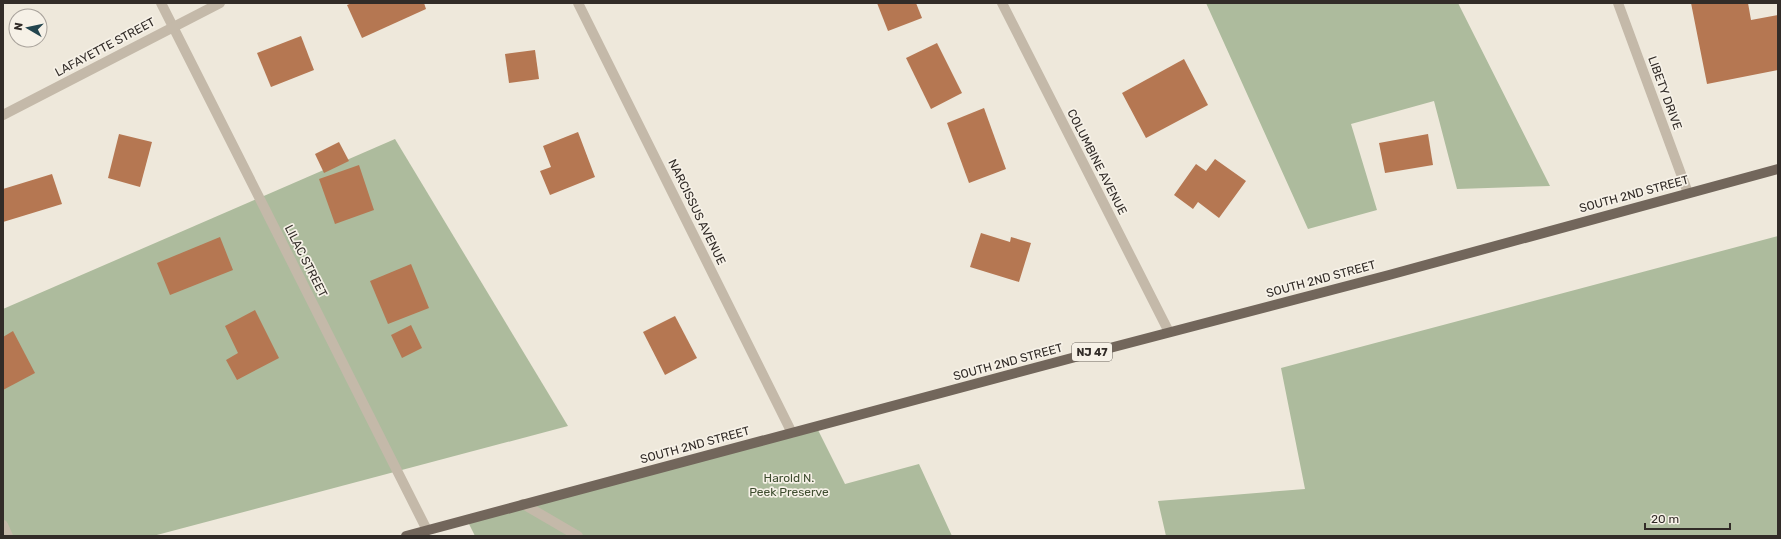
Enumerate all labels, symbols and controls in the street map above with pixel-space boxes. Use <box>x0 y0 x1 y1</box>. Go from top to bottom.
north arrow <box>8 8 48 48</box>
street label: LAFAYETTE STREET <box>53 15 157 79</box>
text: N <box>12 22 26 31</box>
street label: LIBETY DRIVE <box>1645 54 1685 132</box>
street label: COLUMBINE AVENUE <box>1064 107 1130 217</box>
street label: NARCISSUS AVENUE <box>665 157 729 267</box>
street label: SOUTH 2ND STREET <box>1578 173 1690 215</box>
street label: LILAC STREET <box>282 223 330 300</box>
street label: SOUTH 2ND STREET <box>1265 258 1377 300</box>
street label: SOUTH 2ND STREET <box>952 341 1064 383</box>
road number: NJ 47 <box>1072 343 1112 361</box>
street label: SOUTH 2ND STREET <box>639 424 751 466</box>
park label: Harold N. Peek Preserve <box>749 471 829 499</box>
scale bar <box>1645 505 1730 531</box>
text: 20 m <box>1651 512 1679 526</box>

